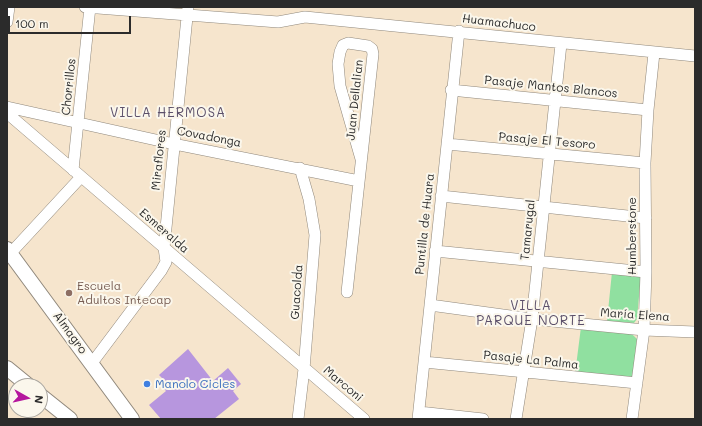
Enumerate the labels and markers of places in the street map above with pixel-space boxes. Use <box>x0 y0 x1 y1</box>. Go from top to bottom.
place label: Escuela Adultos Intecap <box>77 279 171 307</box>
marker: Escuela Adultos Intecap <box>64 288 74 298</box>
place label: Manolo Cicles <box>155 377 235 391</box>
marker: Manolo Cicles <box>142 379 152 389</box>

